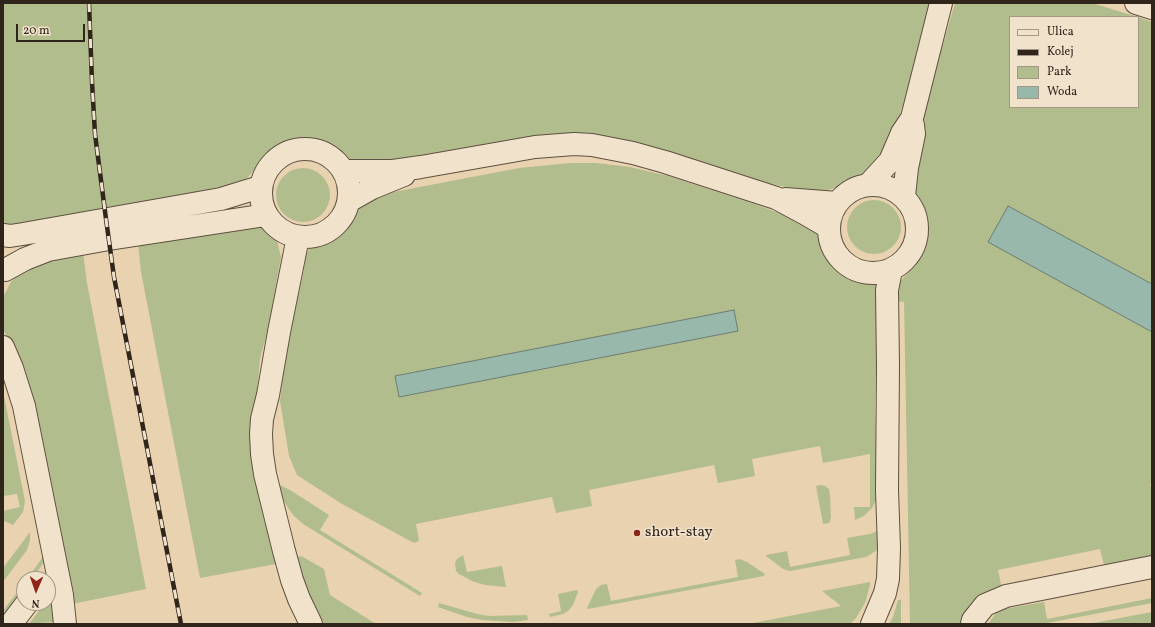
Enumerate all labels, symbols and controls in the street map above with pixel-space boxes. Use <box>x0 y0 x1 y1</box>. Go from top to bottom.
scale bar <box>18 16 87 42</box>
legend <box>1009 16 1139 108</box>
text: 20 m <box>23 23 50 39</box>
text: Ulica <box>1047 24 1074 40</box>
text: Kolej <box>1047 44 1074 60</box>
text: Park <box>1047 64 1072 80</box>
text: Woda <box>1047 84 1077 100</box>
place label: short-stay <box>645 524 713 542</box>
marker: short-stay <box>632 528 642 538</box>
north arrow <box>16 571 56 611</box>
text: N <box>31 595 40 610</box>

